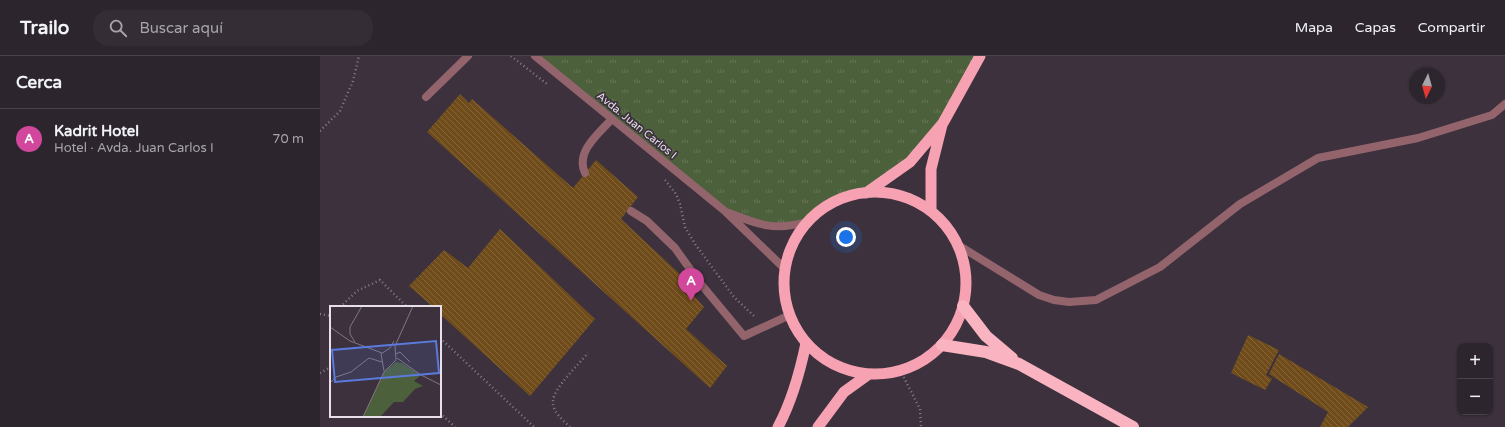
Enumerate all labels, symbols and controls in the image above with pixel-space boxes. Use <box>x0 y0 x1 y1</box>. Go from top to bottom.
search box <box>93 10 373 46</box>
text: Trailo <box>20 17 69 39</box>
icon: search <box>107 17 129 39</box>
text: Buscar aquí <box>139 19 223 37</box>
text: Mapa <box>1295 19 1333 36</box>
text: Capas <box>1355 19 1396 36</box>
text: Compartir <box>1418 19 1485 36</box>
north arrow <box>1409 68 1445 104</box>
text: Cerca <box>16 72 62 93</box>
street label: Avda. Juan Carlos I <box>594 89 679 162</box>
text: Kadrit Hotel <box>54 122 139 140</box>
text: A <box>24 131 34 147</box>
text: 70 m <box>272 131 304 147</box>
text: Hotel · Avda. Juan Carlos I <box>54 140 214 156</box>
your location <box>836 227 856 247</box>
pin: A <box>678 268 704 301</box>
inset map <box>330 306 441 417</box>
map controls <box>1457 343 1493 415</box>
button: + <box>1457 343 1493 379</box>
button: − <box>1457 379 1493 415</box>

